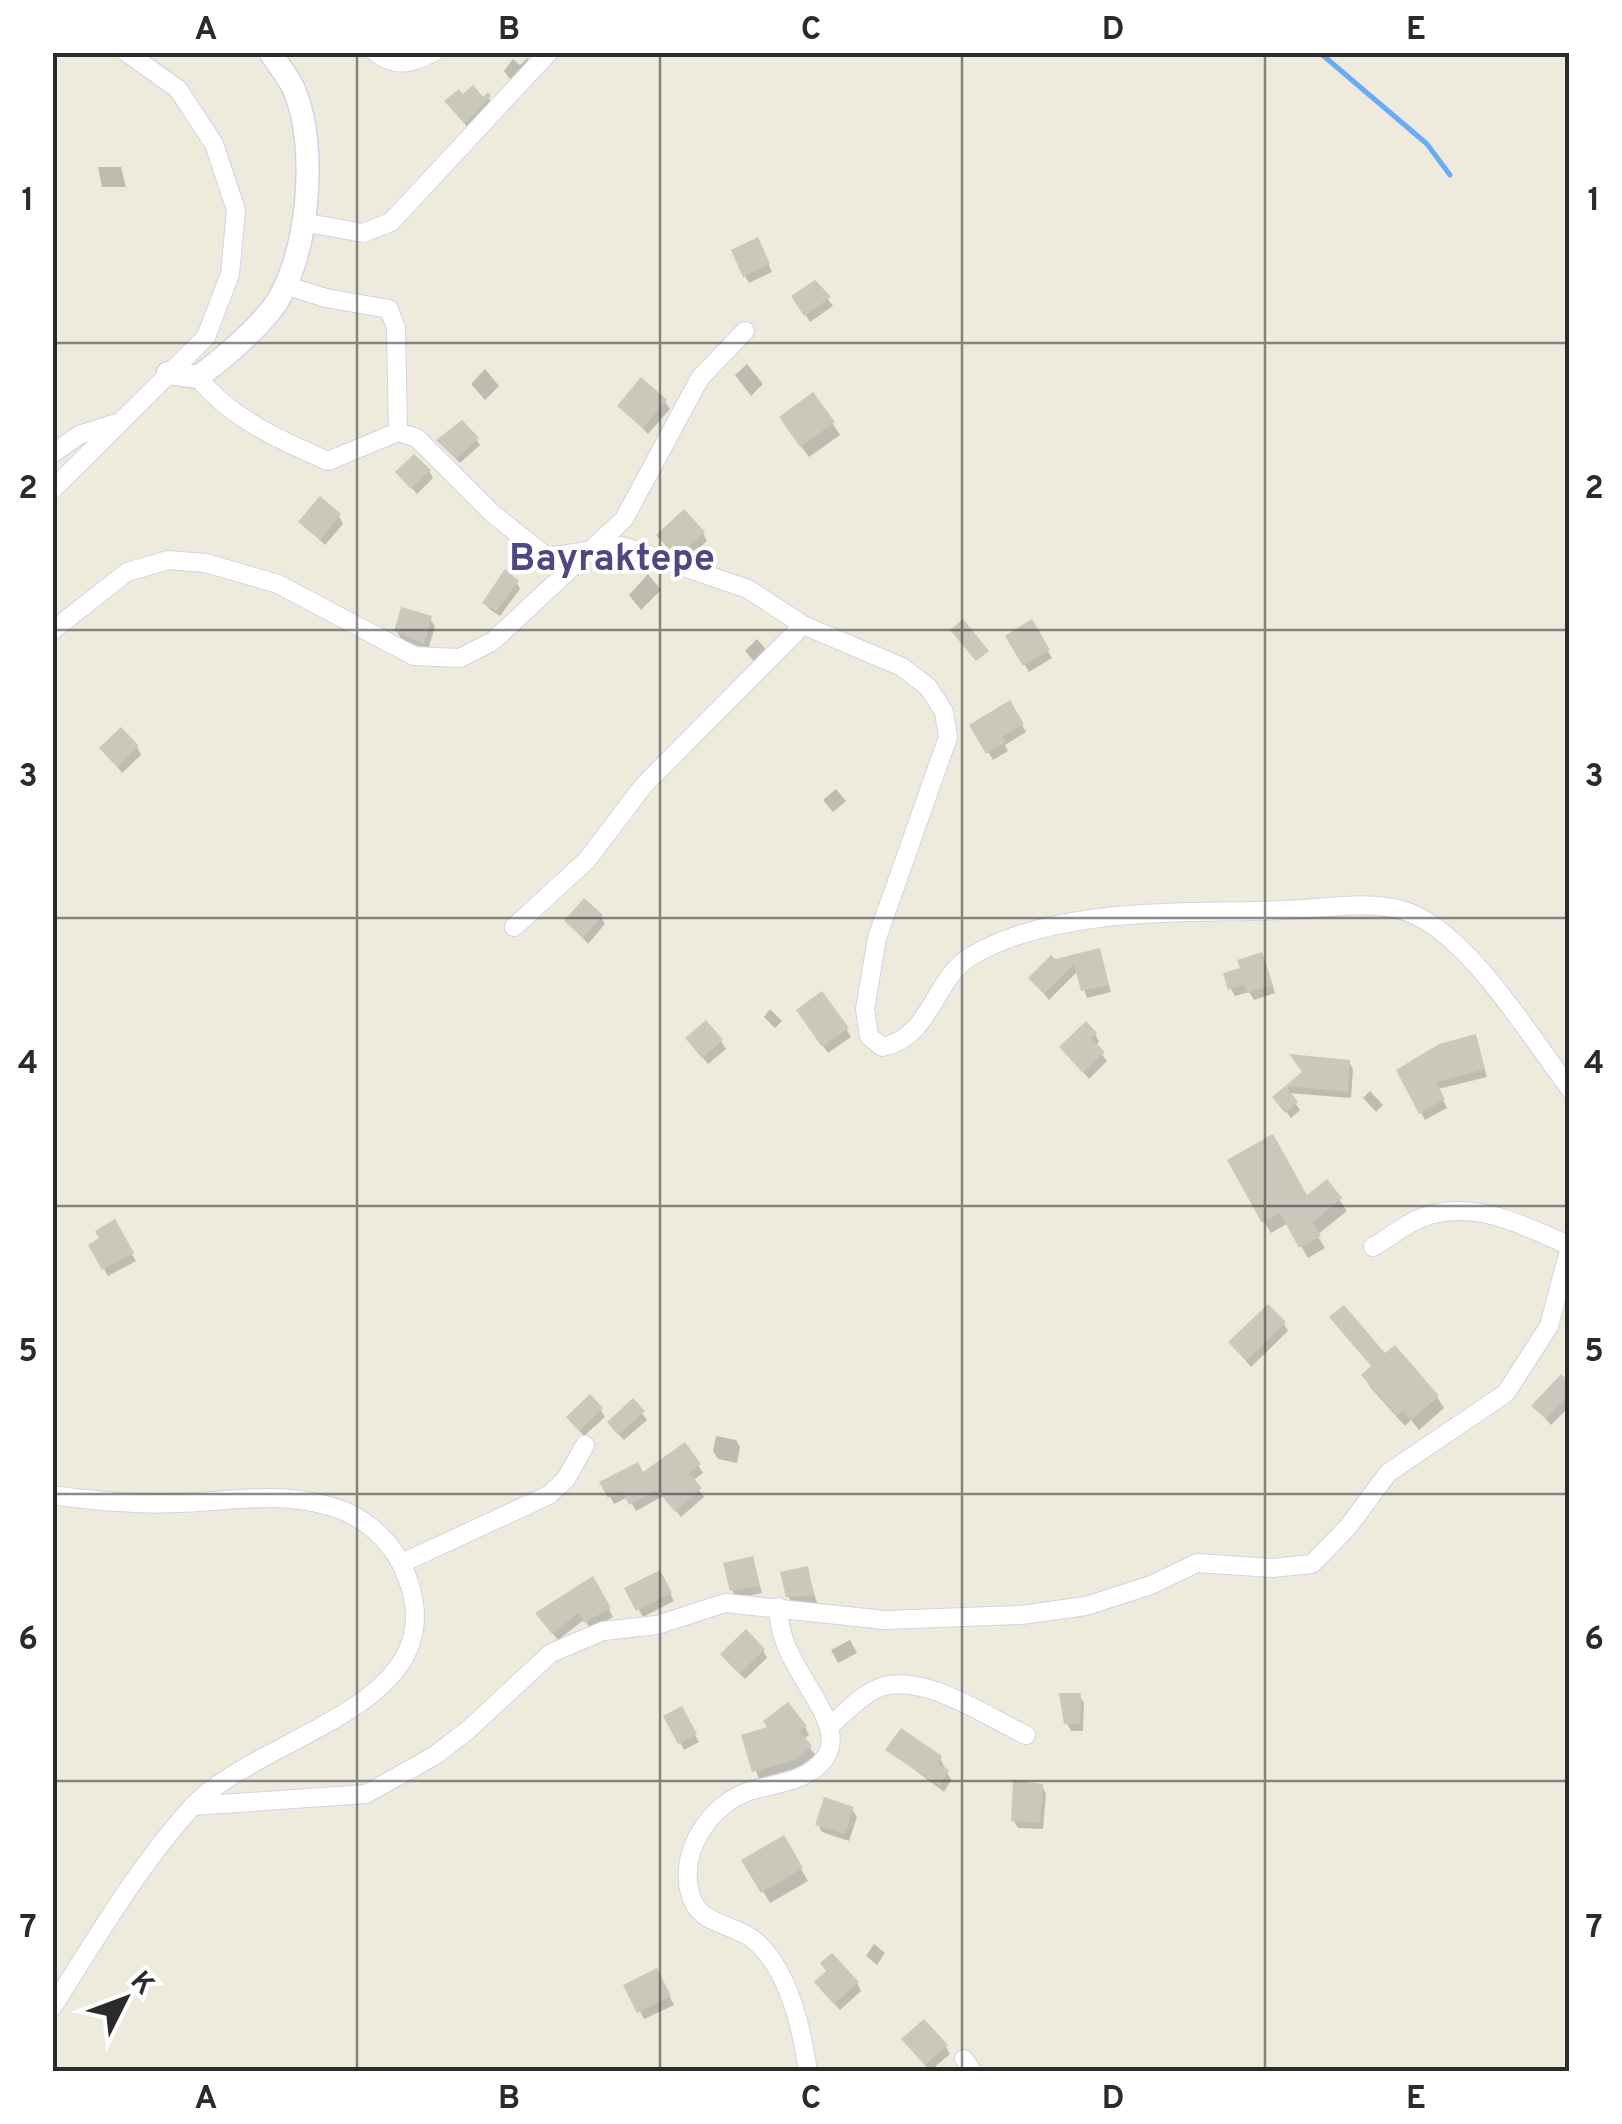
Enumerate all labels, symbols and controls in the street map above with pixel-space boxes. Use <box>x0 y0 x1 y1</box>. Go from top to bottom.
text: A <box>195 11 217 51</box>
text: B <box>498 11 520 51</box>
text: C <box>801 11 821 51</box>
text: D <box>1102 11 1124 51</box>
text: E <box>1406 11 1426 51</box>
text: 1 <box>22 182 34 222</box>
text: 1 <box>1588 182 1600 222</box>
text: 2 <box>18 470 38 510</box>
text: 2 <box>1584 470 1604 510</box>
district label: Bayraktepe <box>509 536 715 585</box>
text: 3 <box>18 758 38 798</box>
text: 3 <box>1584 758 1604 798</box>
text: 4 <box>18 1045 38 1085</box>
text: 4 <box>1584 1045 1604 1085</box>
text: 5 <box>18 1333 38 1373</box>
text: 5 <box>1584 1333 1604 1373</box>
text: 6 <box>18 1621 38 1661</box>
text: 6 <box>1584 1621 1604 1661</box>
text: 7 <box>19 1909 37 1949</box>
text: 7 <box>1585 1909 1603 1949</box>
north arrow <box>75 1949 175 2049</box>
text: K <box>121 1965 161 2004</box>
text: A <box>195 2080 217 2120</box>
text: B <box>498 2080 520 2120</box>
text: C <box>801 2080 821 2120</box>
text: D <box>1102 2080 1124 2120</box>
text: E <box>1406 2080 1426 2120</box>

